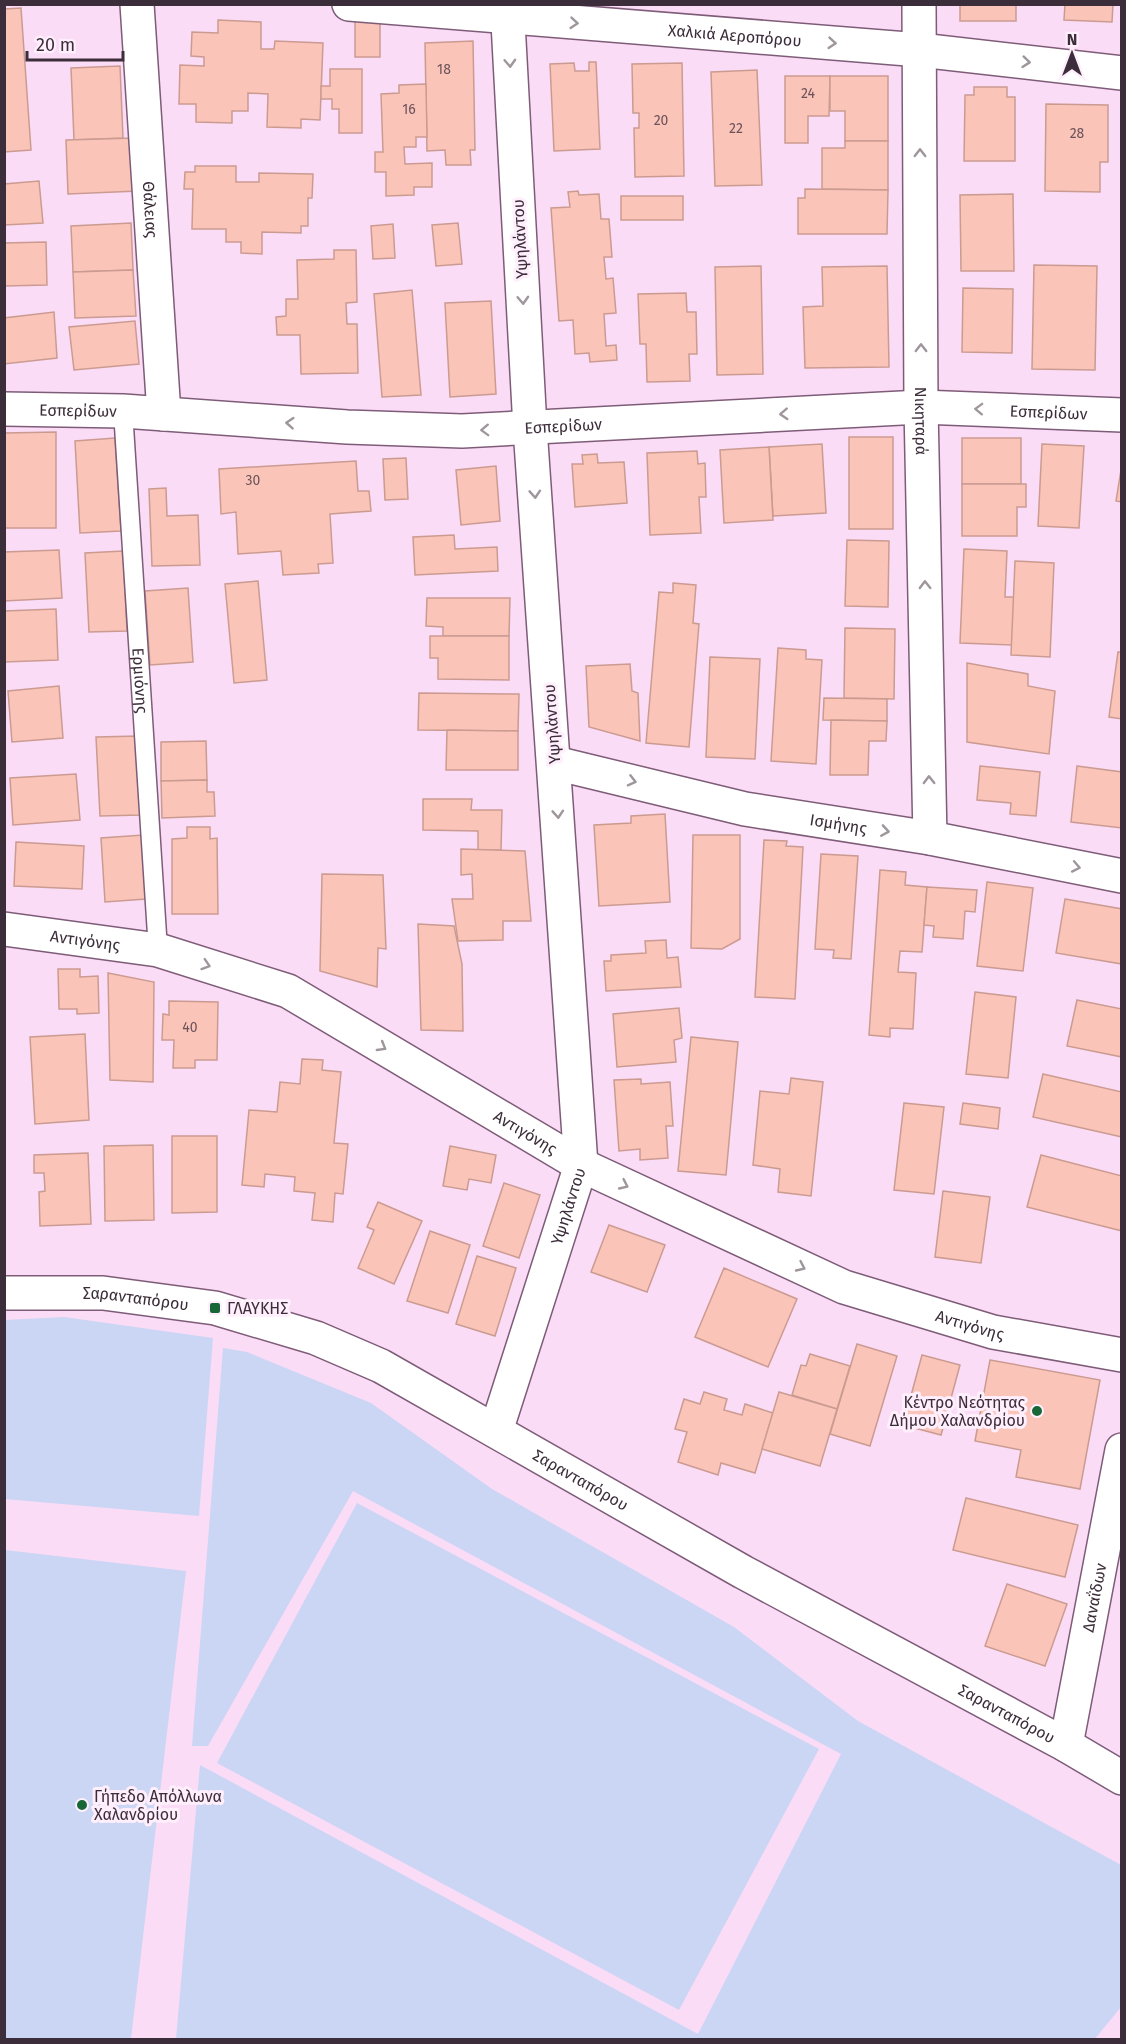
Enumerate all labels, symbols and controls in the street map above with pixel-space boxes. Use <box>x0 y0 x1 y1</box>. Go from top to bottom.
one-way arrow <box>570 16 579 29</box>
street label: Χαλκιά Αεροπόρου <box>667 20 802 50</box>
scale bar <box>27 24 123 62</box>
north arrow <box>1042 24 1102 84</box>
text: N <box>1067 30 1077 49</box>
text: 20 m <box>36 34 75 56</box>
one-way arrow <box>827 37 836 50</box>
one-way arrow <box>1021 55 1030 68</box>
one-way arrow <box>504 58 517 67</box>
house number: 18 <box>437 61 451 78</box>
house number: 24 <box>801 85 816 102</box>
house number: 16 <box>402 101 416 118</box>
house number: 20 <box>654 112 669 129</box>
house number: 22 <box>729 120 743 137</box>
house number: 28 <box>1070 125 1085 142</box>
one-way arrow <box>914 148 926 157</box>
street label: Θάλειας <box>139 181 162 239</box>
street label: Υψηλάντου <box>508 199 532 279</box>
one-way arrow <box>517 295 530 304</box>
one-way arrow <box>915 343 927 352</box>
street label: Νικηταρά <box>911 387 932 455</box>
street label: Εσπερίδων <box>39 400 117 420</box>
street label: Εσπερίδων <box>1009 401 1088 423</box>
one-way arrow <box>975 403 984 415</box>
one-way arrow <box>780 408 789 421</box>
street label: Εσπερίδων <box>524 414 603 437</box>
one-way arrow <box>285 417 294 430</box>
one-way arrow <box>480 423 489 436</box>
house number: 30 <box>246 472 261 489</box>
one-way arrow <box>528 490 541 499</box>
one-way arrow <box>919 580 931 589</box>
street label: Ερμιόνης <box>129 647 152 714</box>
street label: Υψηλάντου <box>540 683 564 765</box>
one-way arrow <box>627 774 637 787</box>
one-way arrow <box>922 775 935 784</box>
one-way arrow <box>551 810 564 819</box>
street label: Ισμήνης <box>808 810 869 838</box>
one-way arrow <box>879 824 889 837</box>
one-way arrow <box>1071 860 1081 873</box>
street label: Αντιγόνης <box>49 926 122 954</box>
one-way arrow <box>200 958 211 970</box>
house number: 40 <box>182 1019 198 1036</box>
one-way arrow <box>376 1039 386 1051</box>
street label: Αντιγόνης <box>490 1106 561 1158</box>
street label: Υψηλάντου <box>547 1165 589 1247</box>
one-way arrow <box>617 1178 628 1190</box>
one-way arrow <box>794 1260 805 1272</box>
street label: Σαρανταπόρου <box>83 1283 190 1314</box>
place label: ΓΛΑΥΚΗΣ <box>227 1299 288 1318</box>
marker: ΓΛΑΥΚΗΣ <box>208 1301 222 1315</box>
street label: Αντιγόνης <box>934 1306 1006 1343</box>
place label: Κέντρο Νεότητας Δήμου Χαλανδρίου <box>890 1393 1025 1430</box>
marker: Κέντρο Νεότητας Δήμου Χαλανδρίου <box>1030 1404 1044 1418</box>
street label: Σαρανταπόρου <box>530 1445 632 1514</box>
street label: Δαναΐδων <box>1078 1561 1110 1634</box>
street label: Σαρανταπόρου <box>955 1680 1058 1747</box>
place label: Γήπεδο Απόλλωνα Χαλανδρίου <box>94 1787 222 1824</box>
marker: Γήπεδο Απόλλωνα Χαλανδρίου <box>75 1798 89 1812</box>

